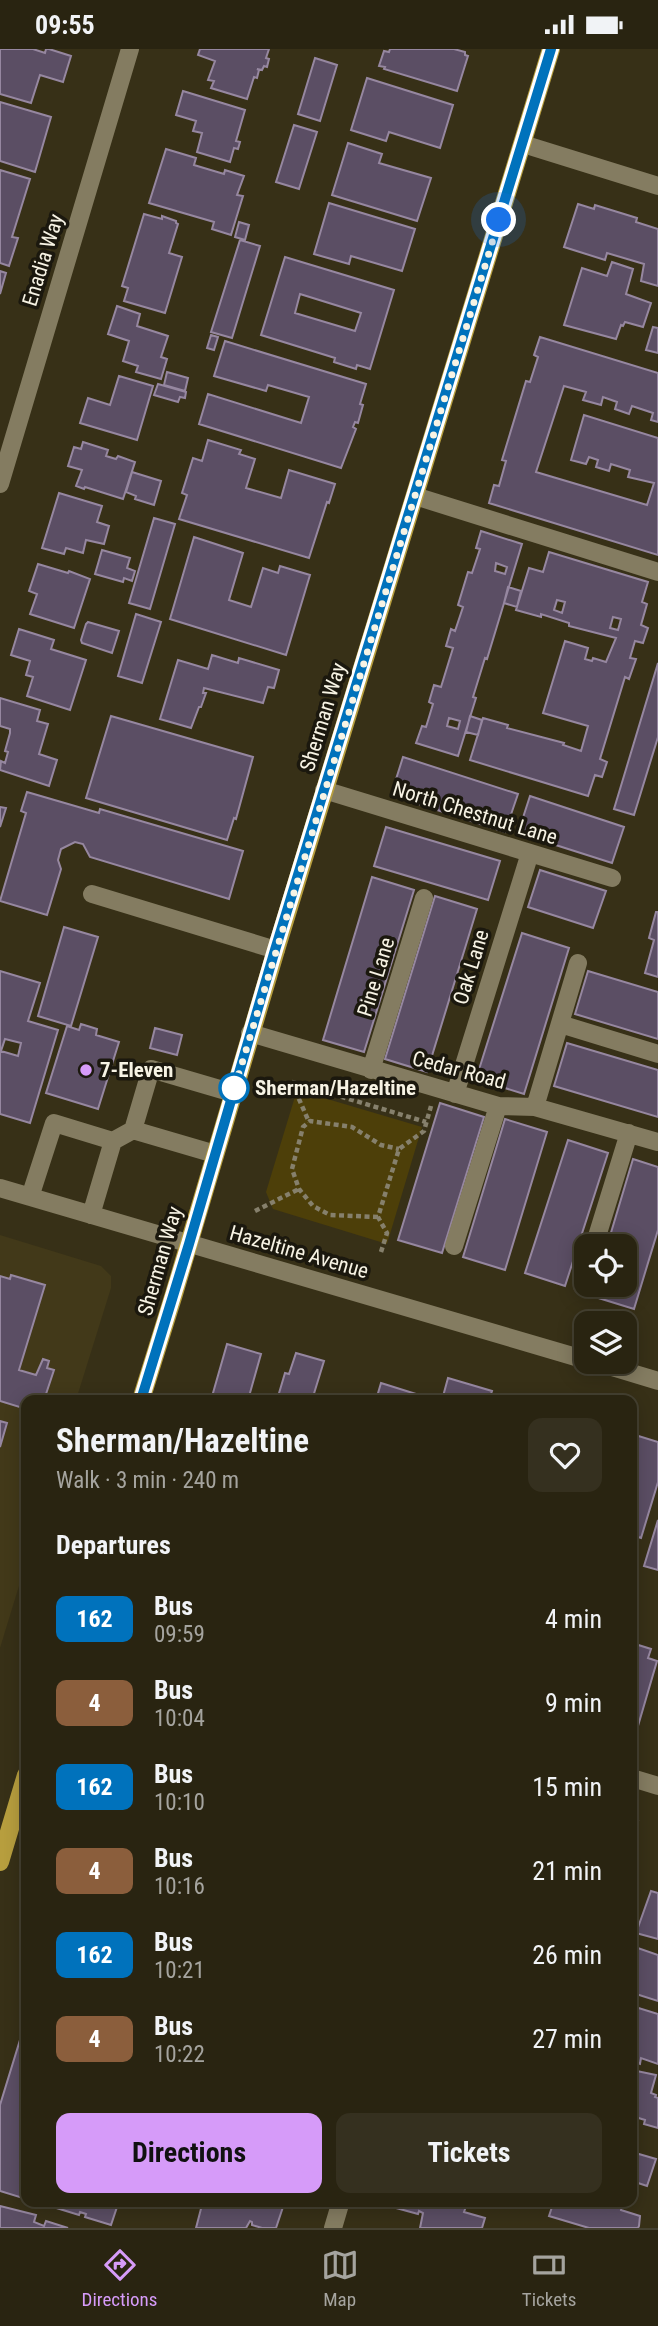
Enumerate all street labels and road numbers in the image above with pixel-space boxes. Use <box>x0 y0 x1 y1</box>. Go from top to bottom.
street label: Enadia Way <box>18 211 68 309</box>
street label: Sherman Way <box>295 659 351 774</box>
street label: North Chestnut Lane <box>390 777 560 849</box>
street label: Oak Lane <box>448 927 494 1007</box>
street label: Pine Lane <box>353 934 399 1019</box>
street label: Cedar Road <box>410 1046 508 1094</box>
street label: Sherman Way <box>133 1203 187 1318</box>
street label: Hazeltine Avenue <box>227 1221 371 1283</box>

